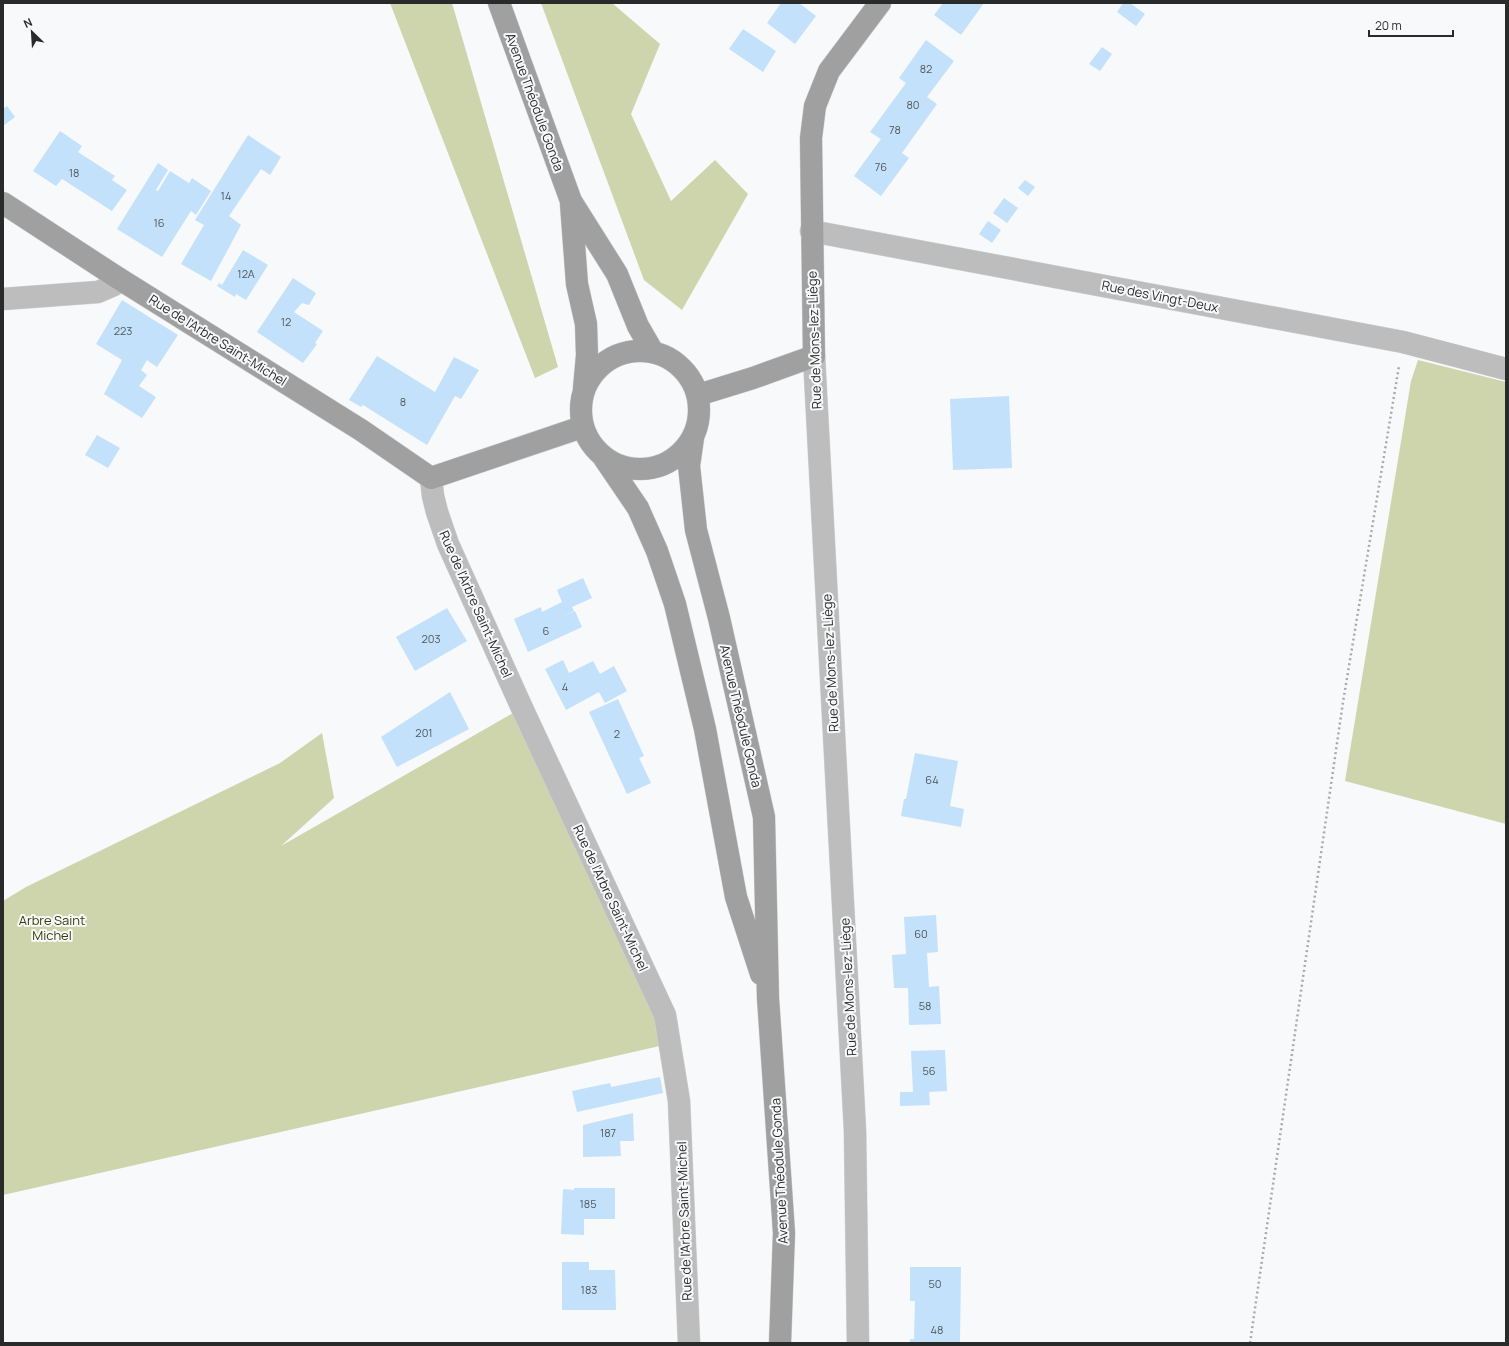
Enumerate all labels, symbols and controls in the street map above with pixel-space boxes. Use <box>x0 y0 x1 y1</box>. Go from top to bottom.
north arrow <box>12 12 52 52</box>
scale bar <box>1369 12 1453 38</box>
text: N <box>21 14 34 31</box>
text: 20 m <box>1375 17 1402 34</box>
street label: Avenue Théodule Gonda <box>502 30 568 174</box>
house number: 82 <box>920 61 932 76</box>
house number: 80 <box>906 97 920 112</box>
house number: 78 <box>889 122 901 137</box>
house number: 76 <box>875 159 887 174</box>
house number: 18 <box>69 165 79 180</box>
house number: 14 <box>221 188 231 203</box>
house number: 16 <box>153 215 165 230</box>
house number: 12A <box>237 266 255 281</box>
street label: Rue de Mons-lez-Liège <box>803 270 825 409</box>
street label: Rue des Vingt-Deux <box>1100 276 1220 316</box>
street label: Rue de l'Arbre Saint-Michel <box>146 290 290 390</box>
house number: 12 <box>281 314 291 329</box>
house number: 223 <box>114 323 132 338</box>
house number: 8 <box>400 394 406 409</box>
street label: Rue de l'Arbre Saint-Michel <box>435 528 517 680</box>
street label: Rue de Mons-lez-Liège <box>817 593 843 732</box>
house number: 6 <box>543 623 550 638</box>
house number: 203 <box>421 631 441 646</box>
street label: Avenue Théodule Gonda <box>716 643 766 789</box>
house number: 4 <box>562 679 568 694</box>
house number: 201 <box>415 725 433 740</box>
house number: 2 <box>614 726 620 741</box>
house number: 64 <box>925 772 939 787</box>
street label: Rue de l'Arbre Saint-Michel <box>569 822 653 974</box>
park label: Arbre Saint Michel <box>19 911 85 944</box>
street label: Rue de Mons-lez-Liège <box>835 917 861 1056</box>
house number: 60 <box>914 926 928 941</box>
house number: 58 <box>919 998 931 1013</box>
house number: 56 <box>922 1063 936 1078</box>
street label: Avenue Théodule Gonda <box>766 1098 792 1244</box>
house number: 187 <box>600 1125 616 1140</box>
street label: Rue de l'Arbre Saint-Michel <box>672 1141 696 1301</box>
house number: 185 <box>579 1196 597 1211</box>
house number: 50 <box>928 1276 942 1291</box>
house number: 183 <box>581 1282 597 1297</box>
house number: 48 <box>931 1322 943 1337</box>

